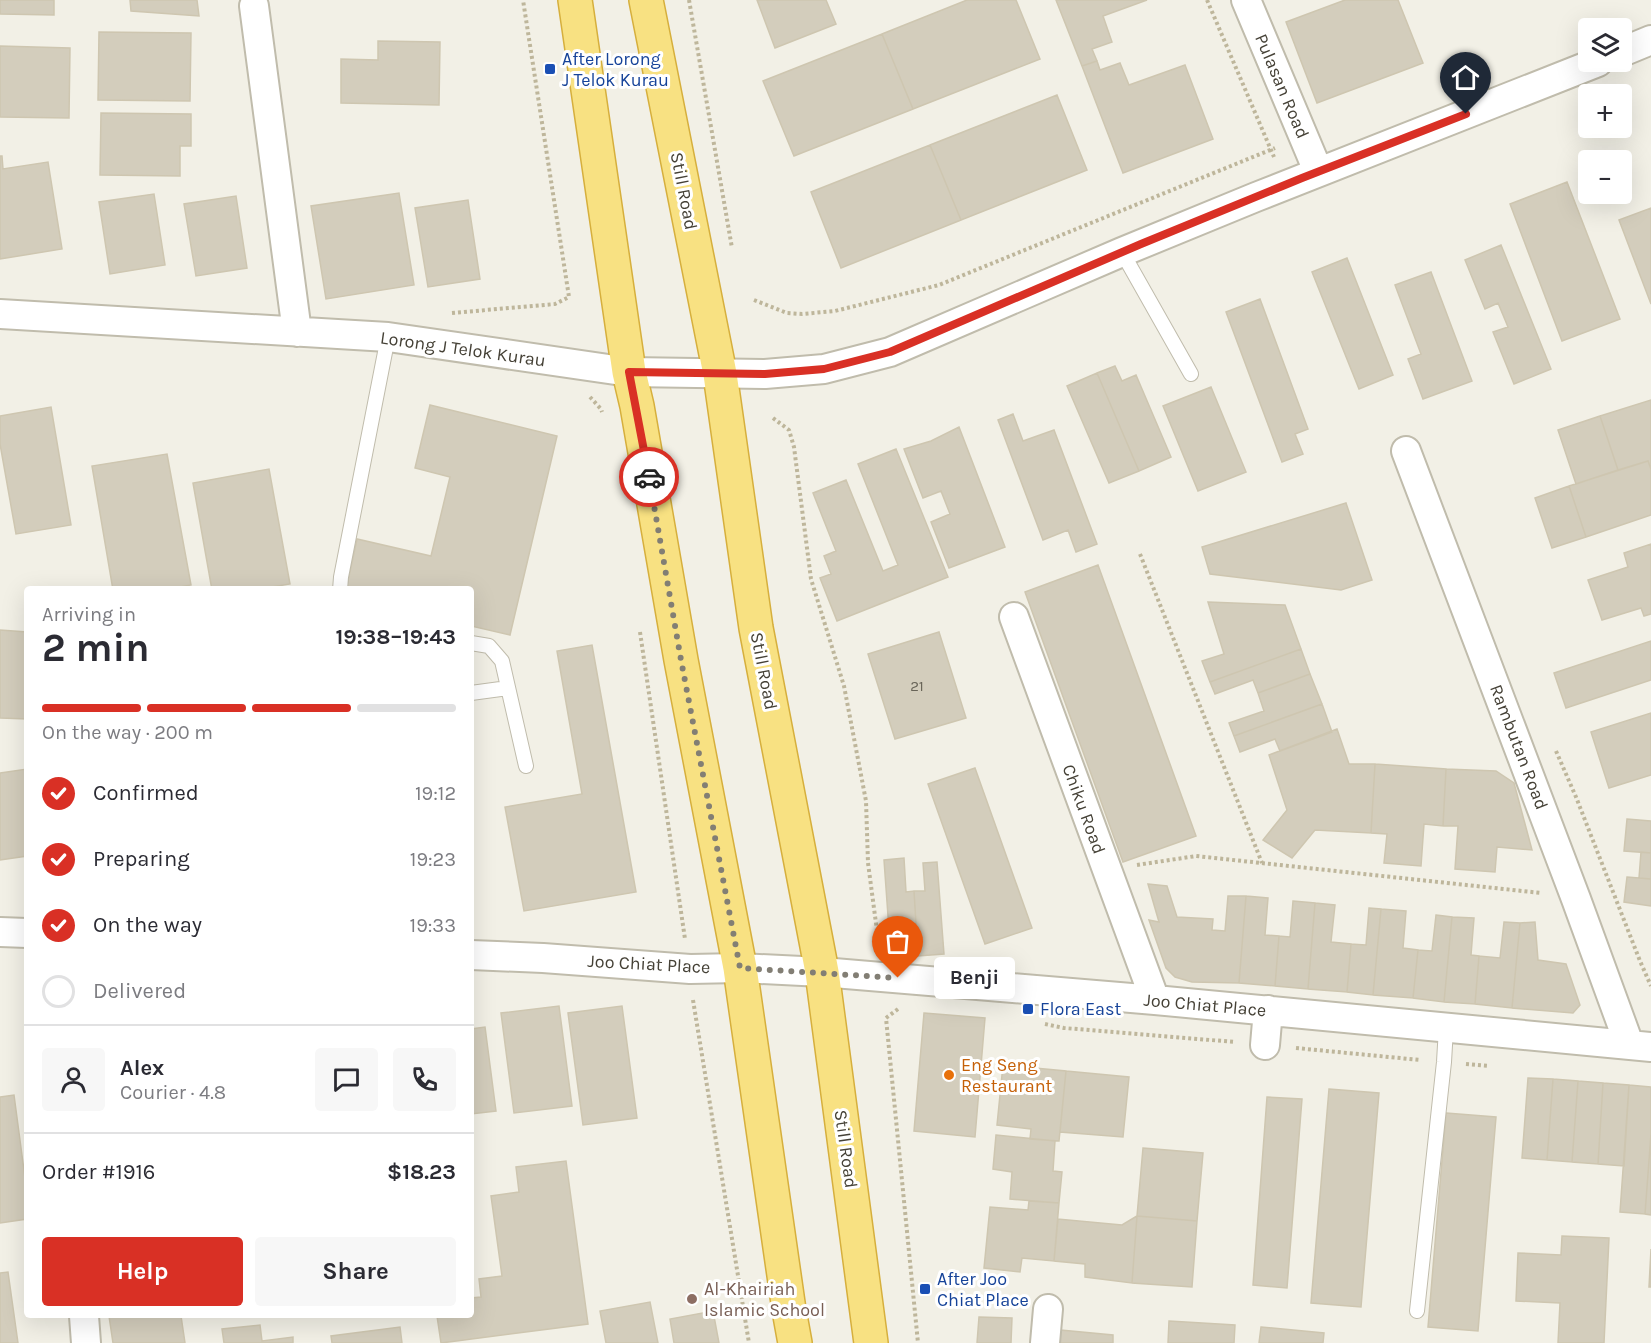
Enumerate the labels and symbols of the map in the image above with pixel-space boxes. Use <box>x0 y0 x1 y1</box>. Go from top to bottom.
street label: Pulasan Road <box>1250 30 1314 142</box>
place label: After Lorong J Telok Kurau <box>562 48 669 91</box>
pin <box>1440 52 1491 114</box>
marker: After Lorong J Telok Kurau <box>543 62 557 76</box>
street label: Still Road <box>666 150 702 232</box>
street label: Lorong J Telok Kurau <box>379 327 547 371</box>
courier <box>619 447 679 507</box>
street label: Still Road <box>746 630 782 712</box>
house number: 21 <box>910 677 924 695</box>
street label: Rambutan Road <box>1485 681 1553 813</box>
street label: Chiku Road <box>1058 761 1110 857</box>
pin <box>872 916 923 978</box>
street label: Joo Chiat Place <box>587 950 711 978</box>
callout: Benji <box>934 957 1015 999</box>
street label: Joo Chiat Place <box>1143 989 1267 1021</box>
place label: Flora East <box>1040 998 1121 1020</box>
marker: Flora East <box>1021 1002 1035 1016</box>
place label: Eng Seng Restaurant <box>961 1054 1053 1097</box>
marker: Eng Seng Restaurant <box>942 1068 956 1082</box>
street label: Still Road <box>830 1108 862 1190</box>
place label: After Joo Chiat Place <box>937 1268 1029 1311</box>
place label: Al-Khairiah Islamic School <box>704 1278 825 1321</box>
marker: After Joo Chiat Place <box>918 1282 932 1296</box>
marker: Al-Khairiah Islamic School <box>685 1292 699 1306</box>

